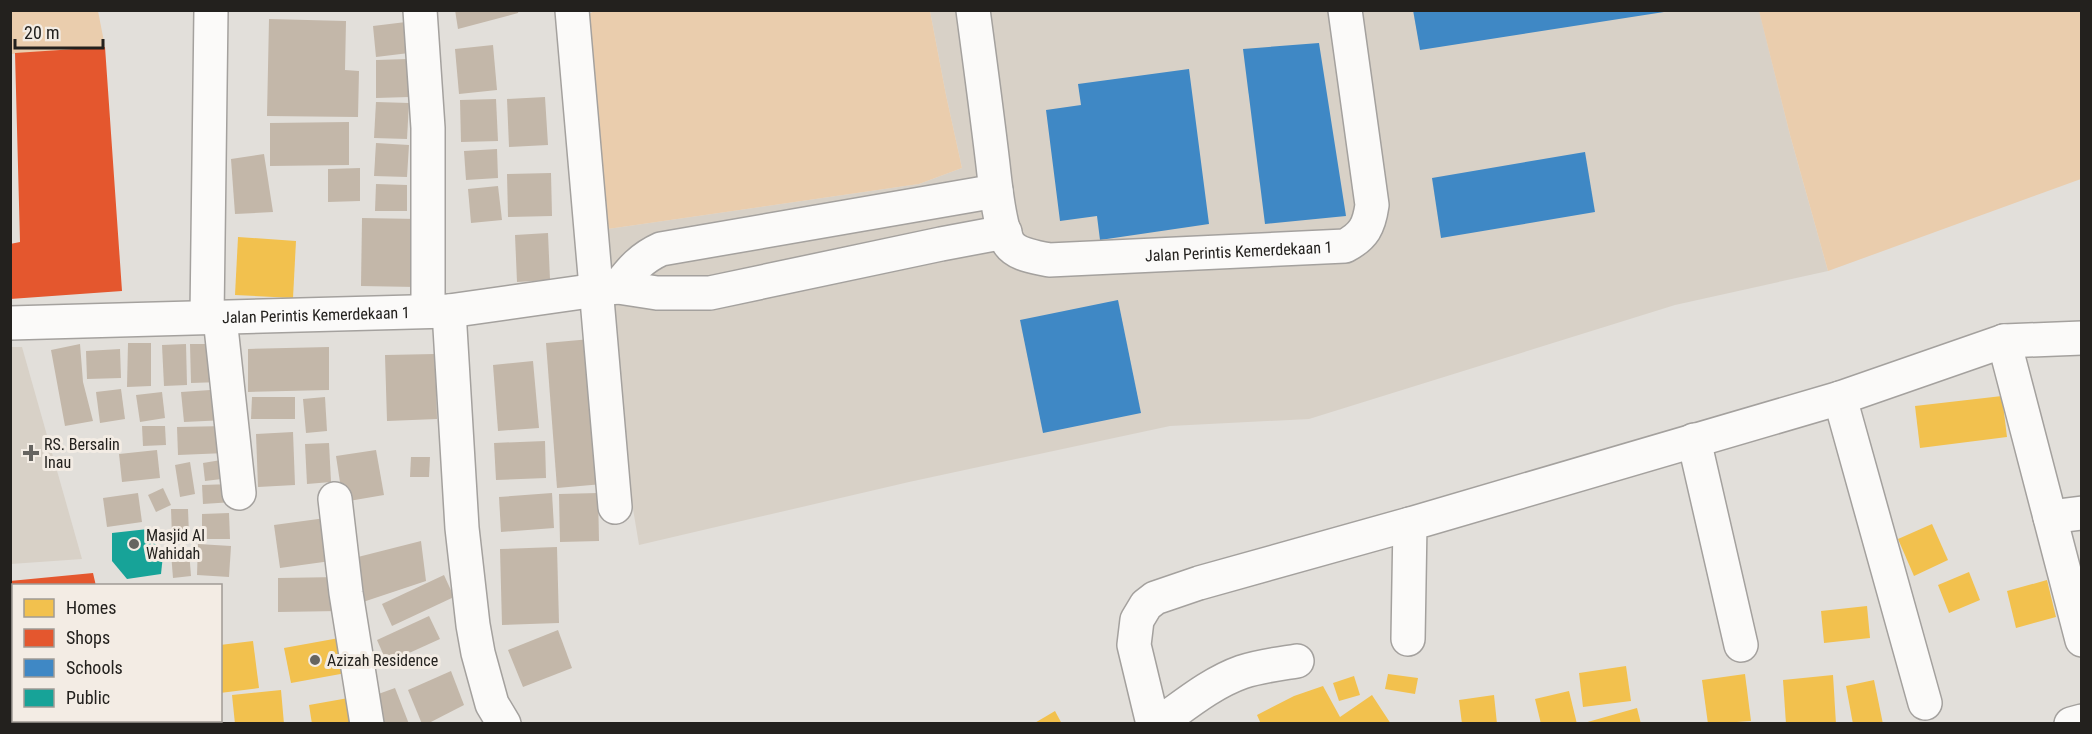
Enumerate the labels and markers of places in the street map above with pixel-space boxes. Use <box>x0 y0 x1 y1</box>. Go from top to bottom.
place label: RS. Bersalin Inau <box>44 435 120 472</box>
marker: RS. Bersalin Inau <box>22 444 40 462</box>
place label: Masjid Al Wahidah <box>146 526 205 563</box>
marker: Masjid Al Wahidah <box>127 537 141 551</box>
place label: Azizah Residence <box>327 651 438 670</box>
marker: Azizah Residence <box>308 653 322 667</box>

